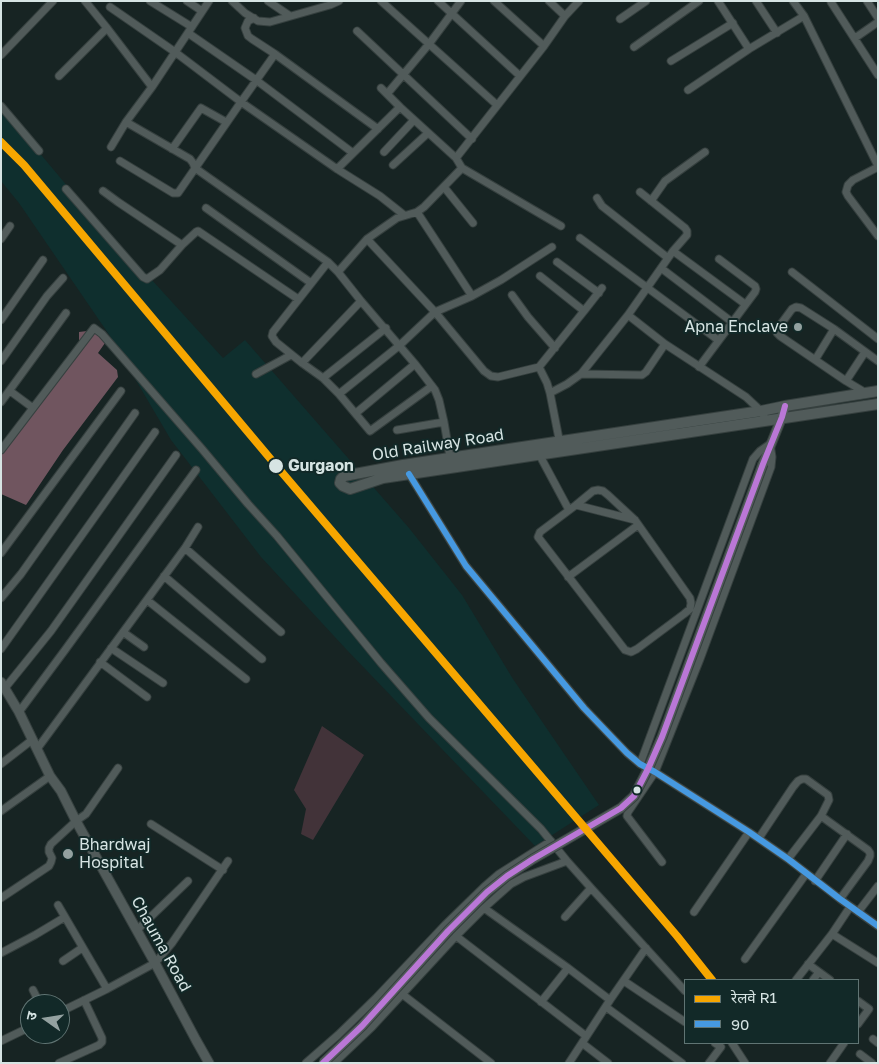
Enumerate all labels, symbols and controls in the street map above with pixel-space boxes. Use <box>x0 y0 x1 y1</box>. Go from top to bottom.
place label: Apna Enclave <box>684 317 788 337</box>
marker: Apna Enclave <box>792 321 804 333</box>
street label: Old Railway Road <box>371 425 505 465</box>
place label: Gurgaon <box>288 456 354 476</box>
marker: Gurgaon <box>267 457 285 475</box>
unlabelled marker <box>632 785 642 795</box>
place label: Bhardwaj Hospital <box>79 835 150 873</box>
marker: Bhardwaj Hospital <box>61 847 75 861</box>
street label: Chauma Road <box>127 893 195 995</box>
legend <box>684 979 859 1044</box>
text: रेलवे R1 <box>731 988 777 1006</box>
north arrow <box>20 994 70 1044</box>
text: उ <box>22 1010 40 1022</box>
text: 90 <box>731 1015 749 1033</box>

